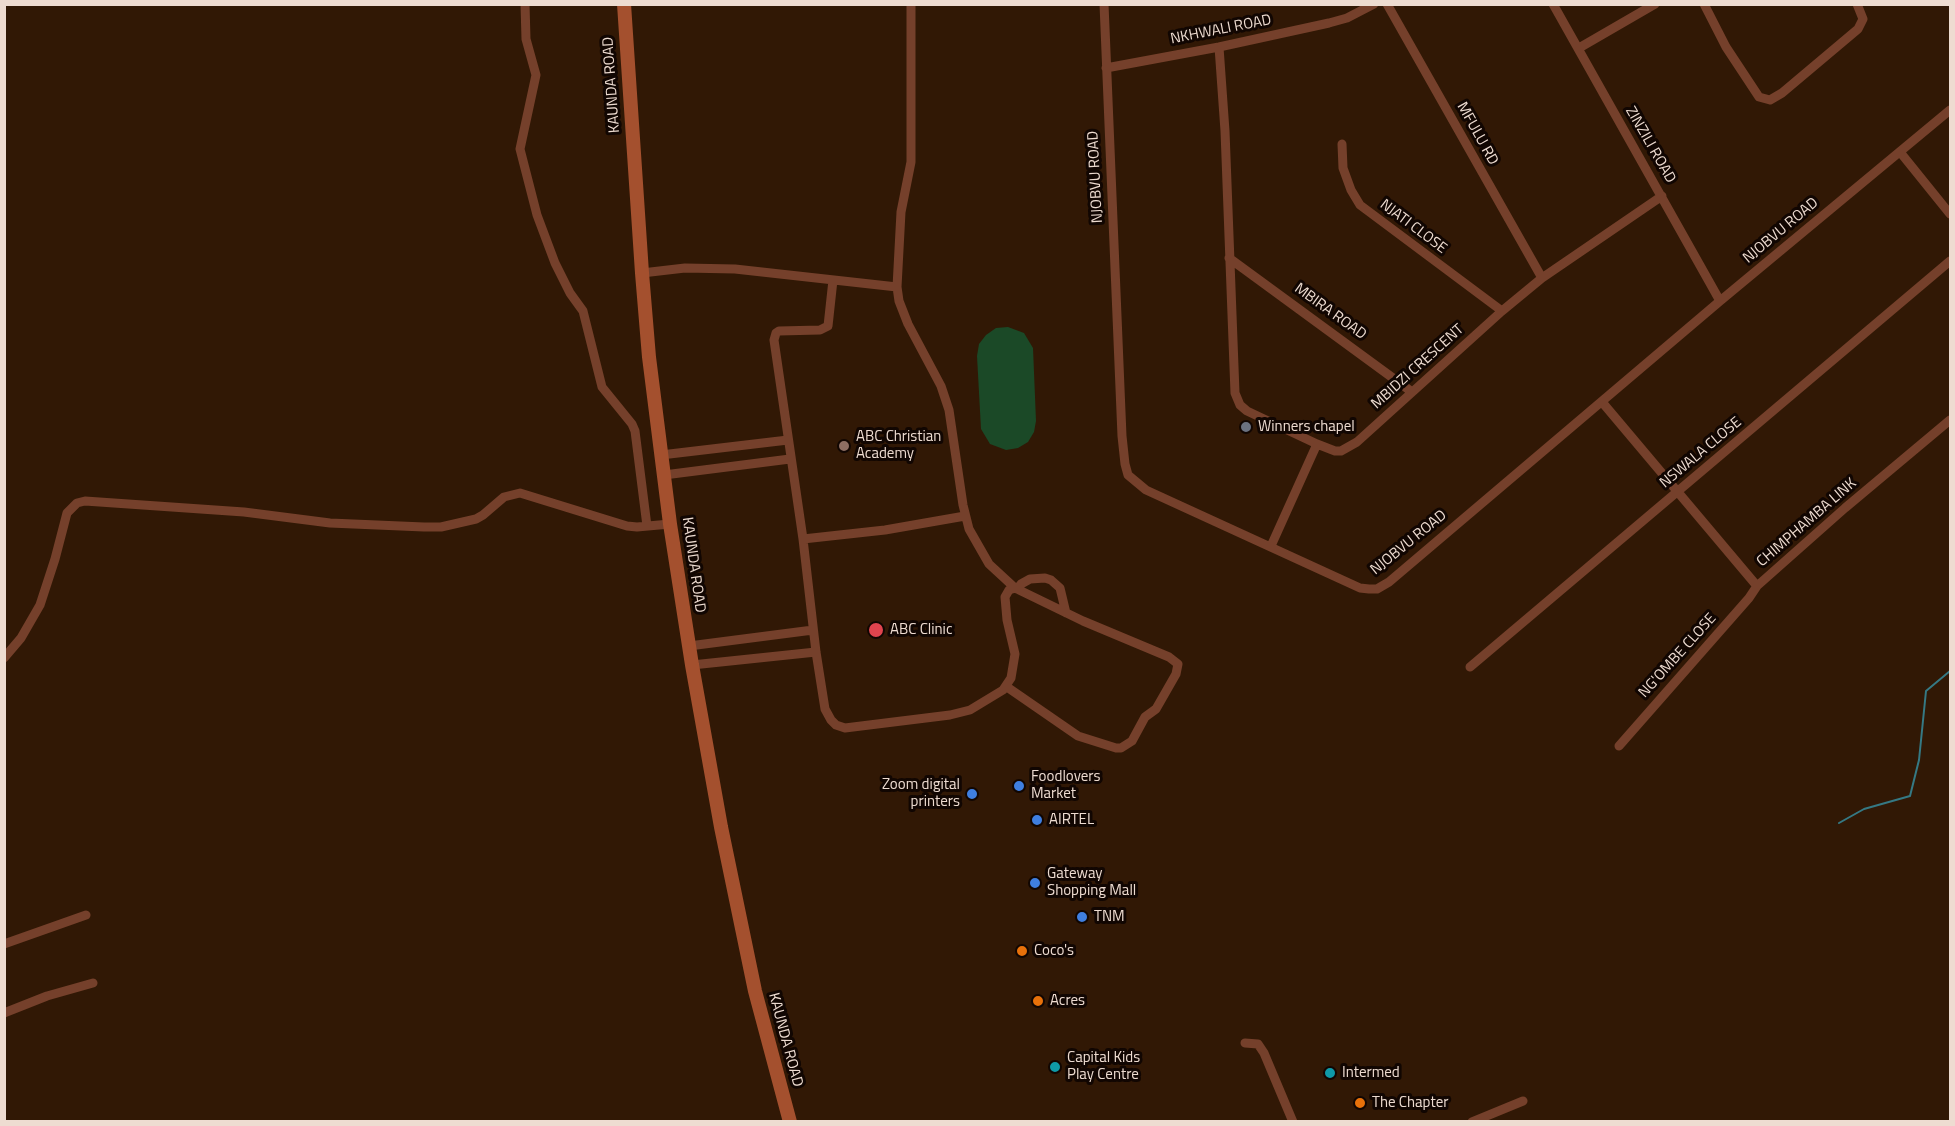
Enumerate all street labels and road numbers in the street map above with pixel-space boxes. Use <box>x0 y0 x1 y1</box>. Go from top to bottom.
street label: NKHWALI ROAD <box>1169 11 1273 49</box>
street label: KAUNDA ROAD <box>600 36 624 134</box>
street label: MFULU RD <box>1452 99 1502 169</box>
street label: ZINZILI ROAD <box>1621 104 1679 186</box>
street label: NJOBVU ROAD <box>1085 130 1107 224</box>
street label: NJOBVU ROAD <box>1740 194 1822 268</box>
street label: NJATI CLOSE <box>1376 196 1450 258</box>
street label: MBIRA ROAD <box>1291 280 1369 344</box>
street label: MBIDZI CRESCENT <box>1368 321 1468 413</box>
street label: NSWALA CLOSE <box>1657 414 1745 492</box>
street label: CHIMPHAMBA LINK <box>1754 475 1860 571</box>
street label: NJOBVU ROAD <box>1367 507 1451 579</box>
street label: KAUNDA ROAD <box>677 516 709 614</box>
street label: NG'OMBE CLOSE <box>1635 610 1721 702</box>
street label: KAUNDA ROAD <box>764 991 806 1089</box>

